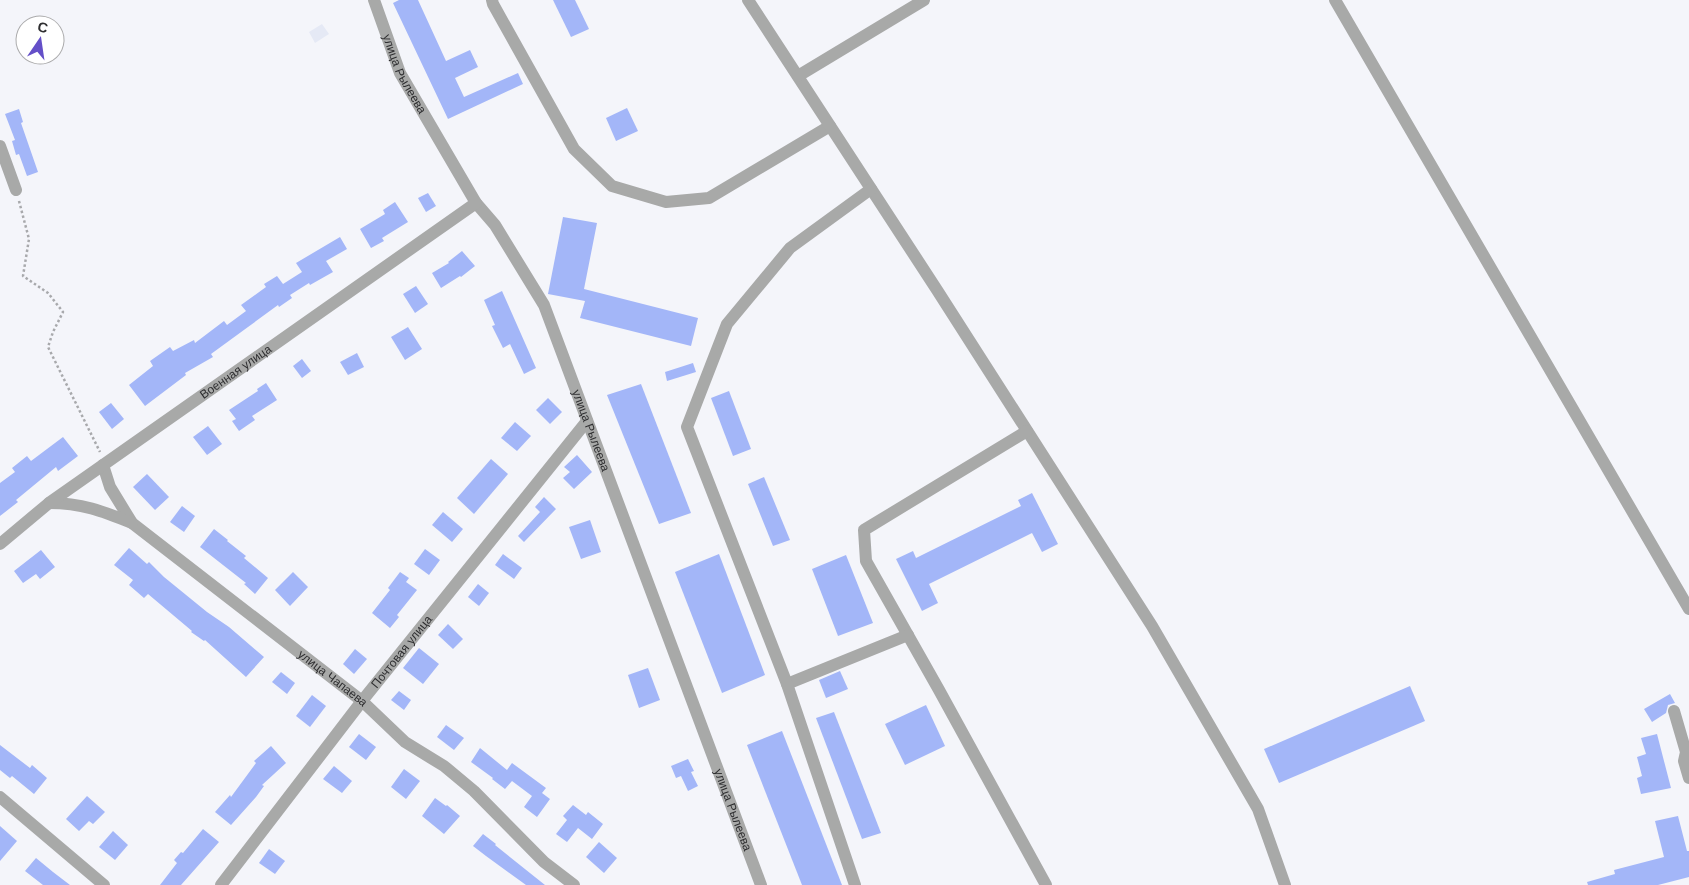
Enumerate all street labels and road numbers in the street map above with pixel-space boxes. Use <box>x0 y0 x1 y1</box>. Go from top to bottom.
street label: улица Рылеева <box>380 32 429 116</box>
street label: Военная улица <box>197 342 274 402</box>
street label: улица Рылеева <box>569 388 613 474</box>
street label: Почтовая улица <box>368 612 435 691</box>
street label: улица Чапаева <box>295 647 371 710</box>
street label: улица Рылеева <box>711 767 755 853</box>

